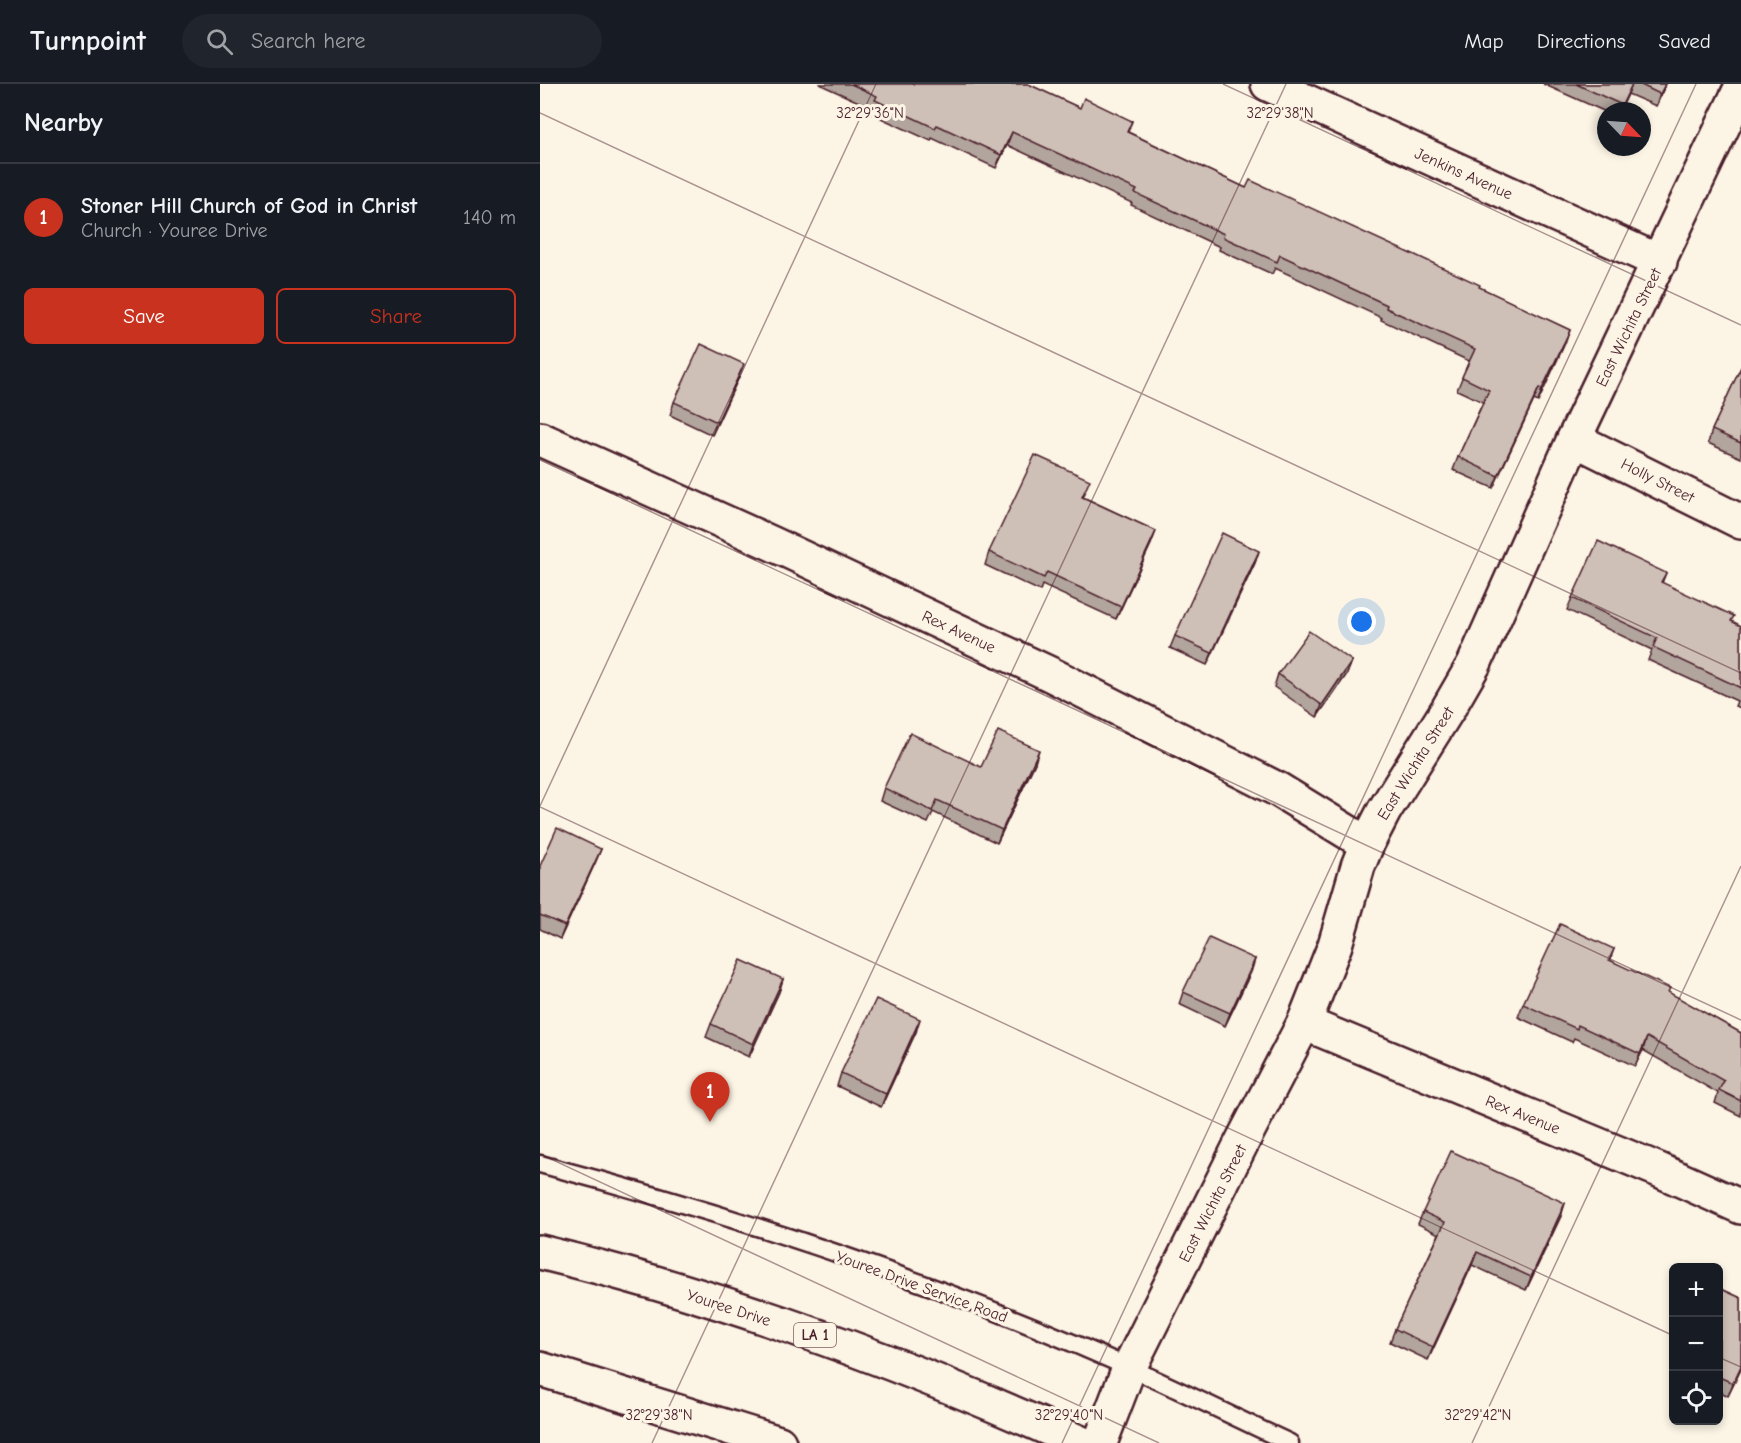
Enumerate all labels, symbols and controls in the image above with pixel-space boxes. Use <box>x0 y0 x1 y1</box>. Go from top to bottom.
search box <box>182 14 602 68</box>
text: Turnpoint <box>30 25 146 57</box>
icon: search <box>203 25 236 58</box>
text: Search here <box>251 28 365 54</box>
text: Map <box>1464 29 1504 53</box>
text: Directions <box>1537 29 1626 53</box>
text: Saved <box>1659 29 1711 53</box>
north arrow <box>1597 102 1651 156</box>
text: 32°29'36"N <box>836 104 904 122</box>
text: 32°29'38"N <box>1246 104 1314 122</box>
text: Nearby <box>24 108 103 138</box>
street label: Jenkins Avenue <box>1412 144 1515 204</box>
text: Stoner Hill Church of God in Christ <box>81 193 417 219</box>
text: 1 <box>40 206 47 229</box>
text: 140 m <box>463 206 516 229</box>
text: Church · Youree Drive <box>81 219 268 242</box>
street label: East Wichita Street <box>1592 265 1666 390</box>
button: Save <box>24 288 264 344</box>
button: Share <box>276 288 516 344</box>
street label: Holly Street <box>1618 455 1697 507</box>
street label: Rex Avenue <box>919 607 998 657</box>
your location <box>1347 607 1376 636</box>
street label: East Wichita Street <box>1374 703 1458 823</box>
pin: 1 <box>690 1072 730 1122</box>
street label: Rex Avenue <box>1483 1092 1563 1138</box>
street label: East Wichita Street <box>1175 1141 1251 1265</box>
street label: Youree Drive Service Road <box>833 1247 1010 1326</box>
map controls <box>1669 1263 1723 1425</box>
button: + <box>1669 1263 1723 1317</box>
street label: Youree Drive <box>685 1286 773 1330</box>
button: − <box>1669 1317 1723 1371</box>
road number: LA 1 <box>794 1323 836 1347</box>
button: locate <box>1669 1371 1723 1425</box>
text: 32°29'38"N <box>625 1406 693 1424</box>
text: 32°29'40"N <box>1035 1406 1103 1424</box>
text: 32°29'42"N <box>1445 1406 1512 1424</box>

